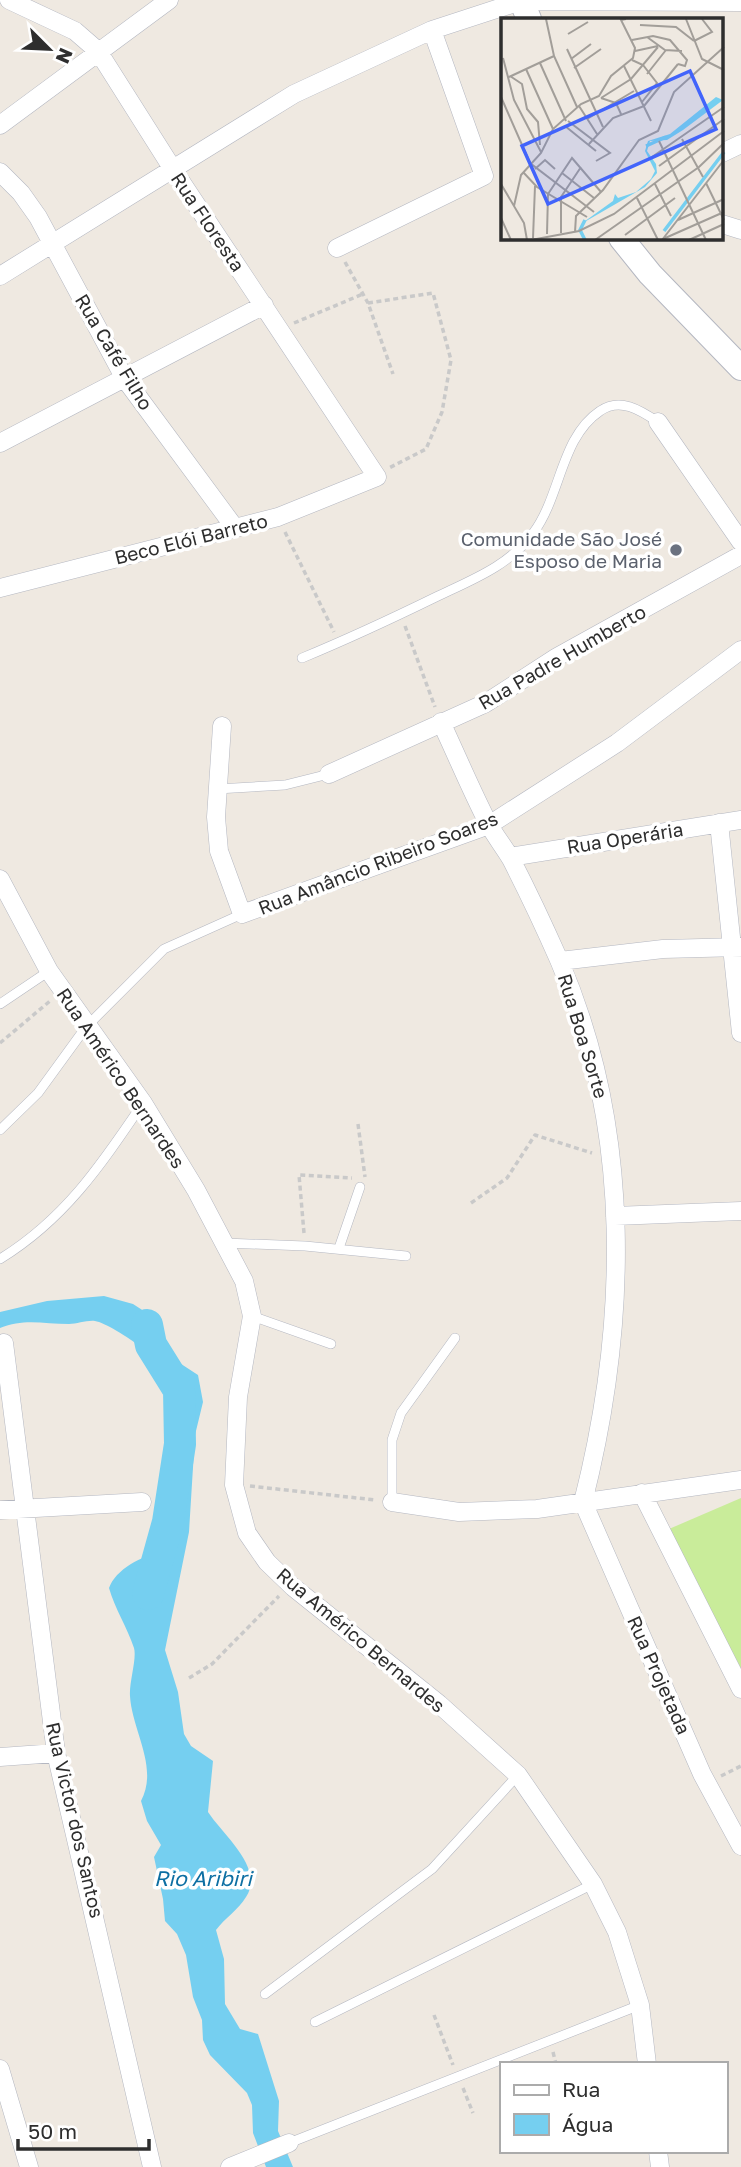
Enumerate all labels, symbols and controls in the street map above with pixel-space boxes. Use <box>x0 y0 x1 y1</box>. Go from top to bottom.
north arrow <box>14 14 84 84</box>
inset map <box>501 18 724 240</box>
text: N <box>52 45 78 67</box>
street label: Rua Floresta <box>167 168 250 276</box>
street label: Rua Café Filho <box>71 290 158 414</box>
street label: Beco Elói Barreto <box>112 508 270 569</box>
place label: Comunidade São José Esposo de Maria <box>461 527 662 572</box>
marker: Comunidade São José Esposo de Maria <box>668 542 684 558</box>
street label: Rua Padre Humberto <box>474 599 650 714</box>
street label: Rua Amâncio Ribeiro Soares <box>255 806 501 919</box>
street label: Rua Operária <box>565 817 685 858</box>
street label: Rua Boa Sorte <box>554 971 613 1101</box>
street label: Rua Américo Bernardes <box>52 983 190 1172</box>
street label: Rua Américo Bernardes <box>272 1562 450 1717</box>
street label: Rua Projetada <box>623 1612 696 1738</box>
street label: Rua Victor dos Santos <box>42 1720 109 1920</box>
water label: Rio Aribiri <box>154 1865 254 1891</box>
legend <box>500 2062 727 2153</box>
text: Rua <box>562 2076 600 2102</box>
scale bar <box>18 2108 149 2152</box>
text: Água <box>562 2111 613 2137</box>
text: 50 m <box>28 2118 77 2144</box>

